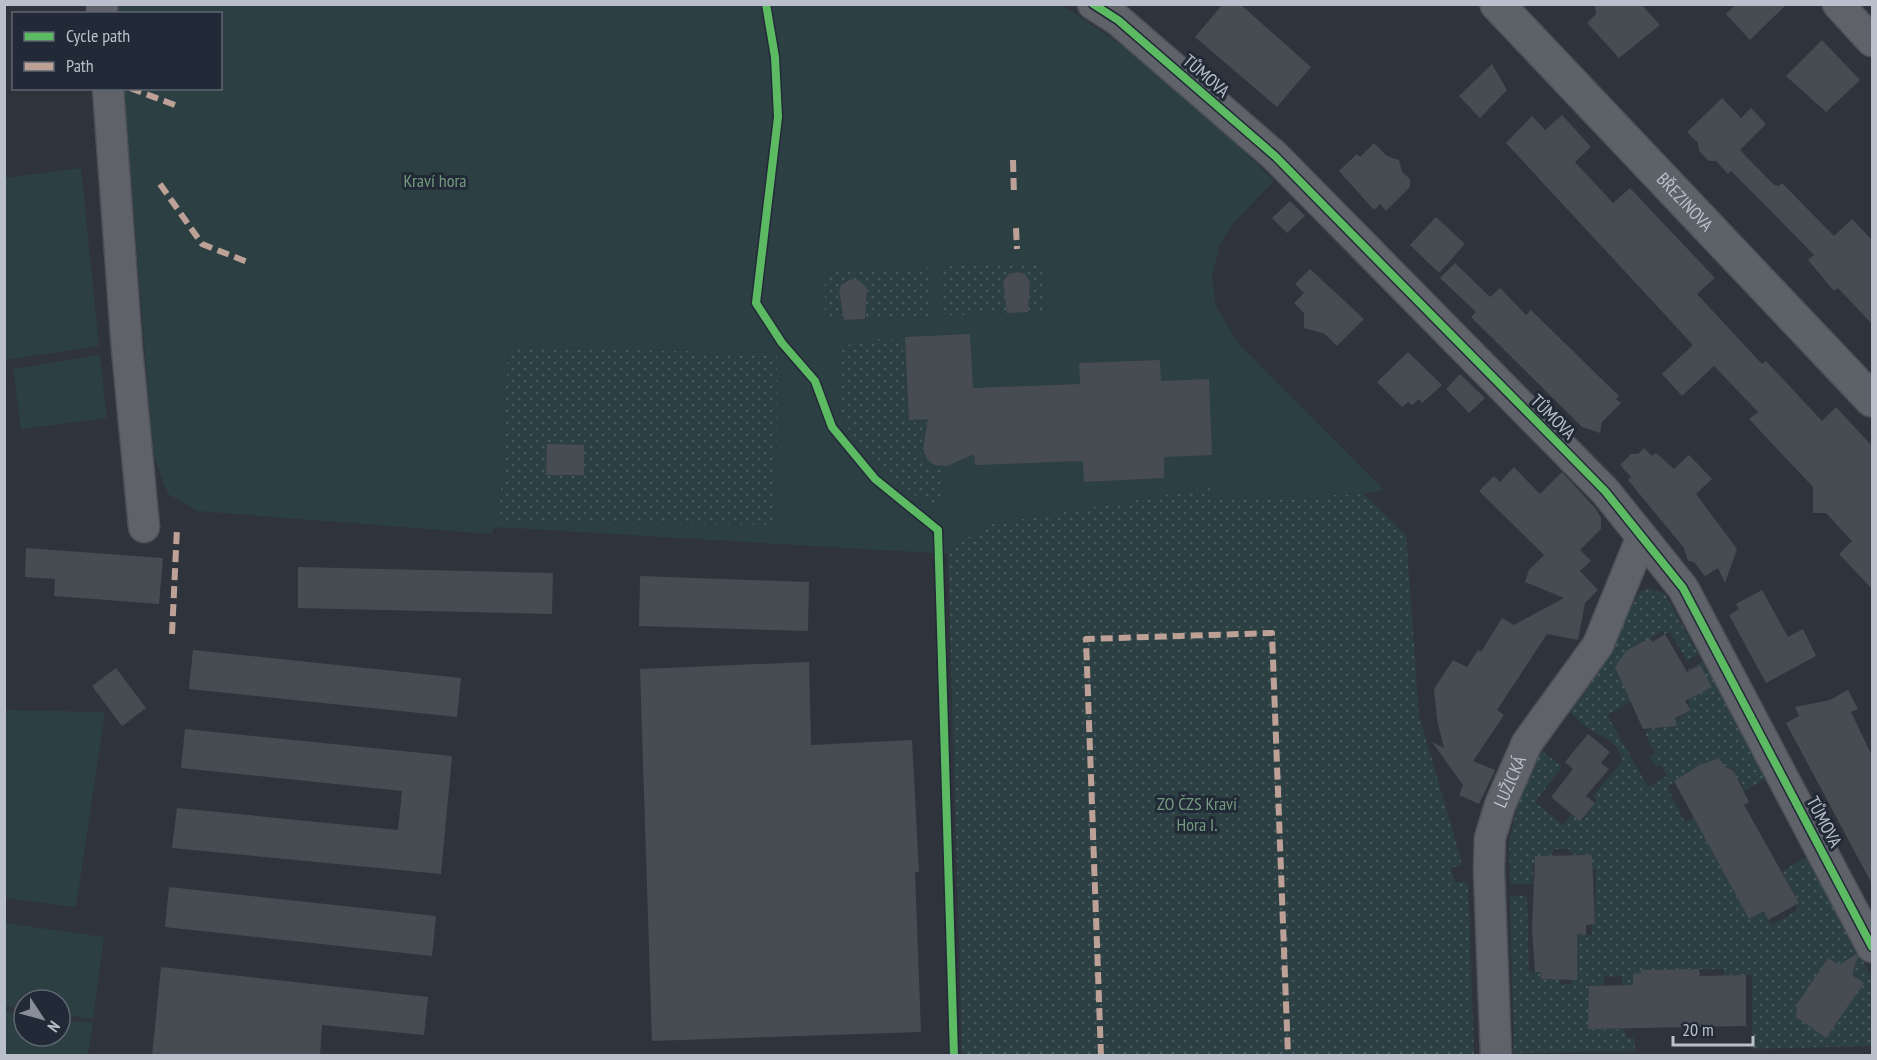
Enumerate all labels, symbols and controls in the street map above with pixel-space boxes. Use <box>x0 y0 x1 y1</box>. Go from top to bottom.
legend <box>12 12 222 90</box>
text: Cycle path <box>66 24 130 47</box>
street label: TŮMOVA <box>1178 49 1235 102</box>
text: Path <box>66 54 94 77</box>
street label: BŘEZINOVA <box>1652 168 1719 236</box>
park label: Kraví hora <box>403 169 467 192</box>
street label: TŮMOVA <box>1526 389 1581 444</box>
street label: LUŽICKÁ <box>1488 752 1531 811</box>
park label: ZO ČZS Kraví Hora I. <box>1157 792 1237 836</box>
street label: TŮMOVA <box>1801 792 1848 852</box>
north arrow <box>12 988 72 1048</box>
scale bar <box>1673 1009 1752 1047</box>
text: N <box>44 1017 65 1036</box>
text: 20 m <box>1682 1018 1714 1041</box>

